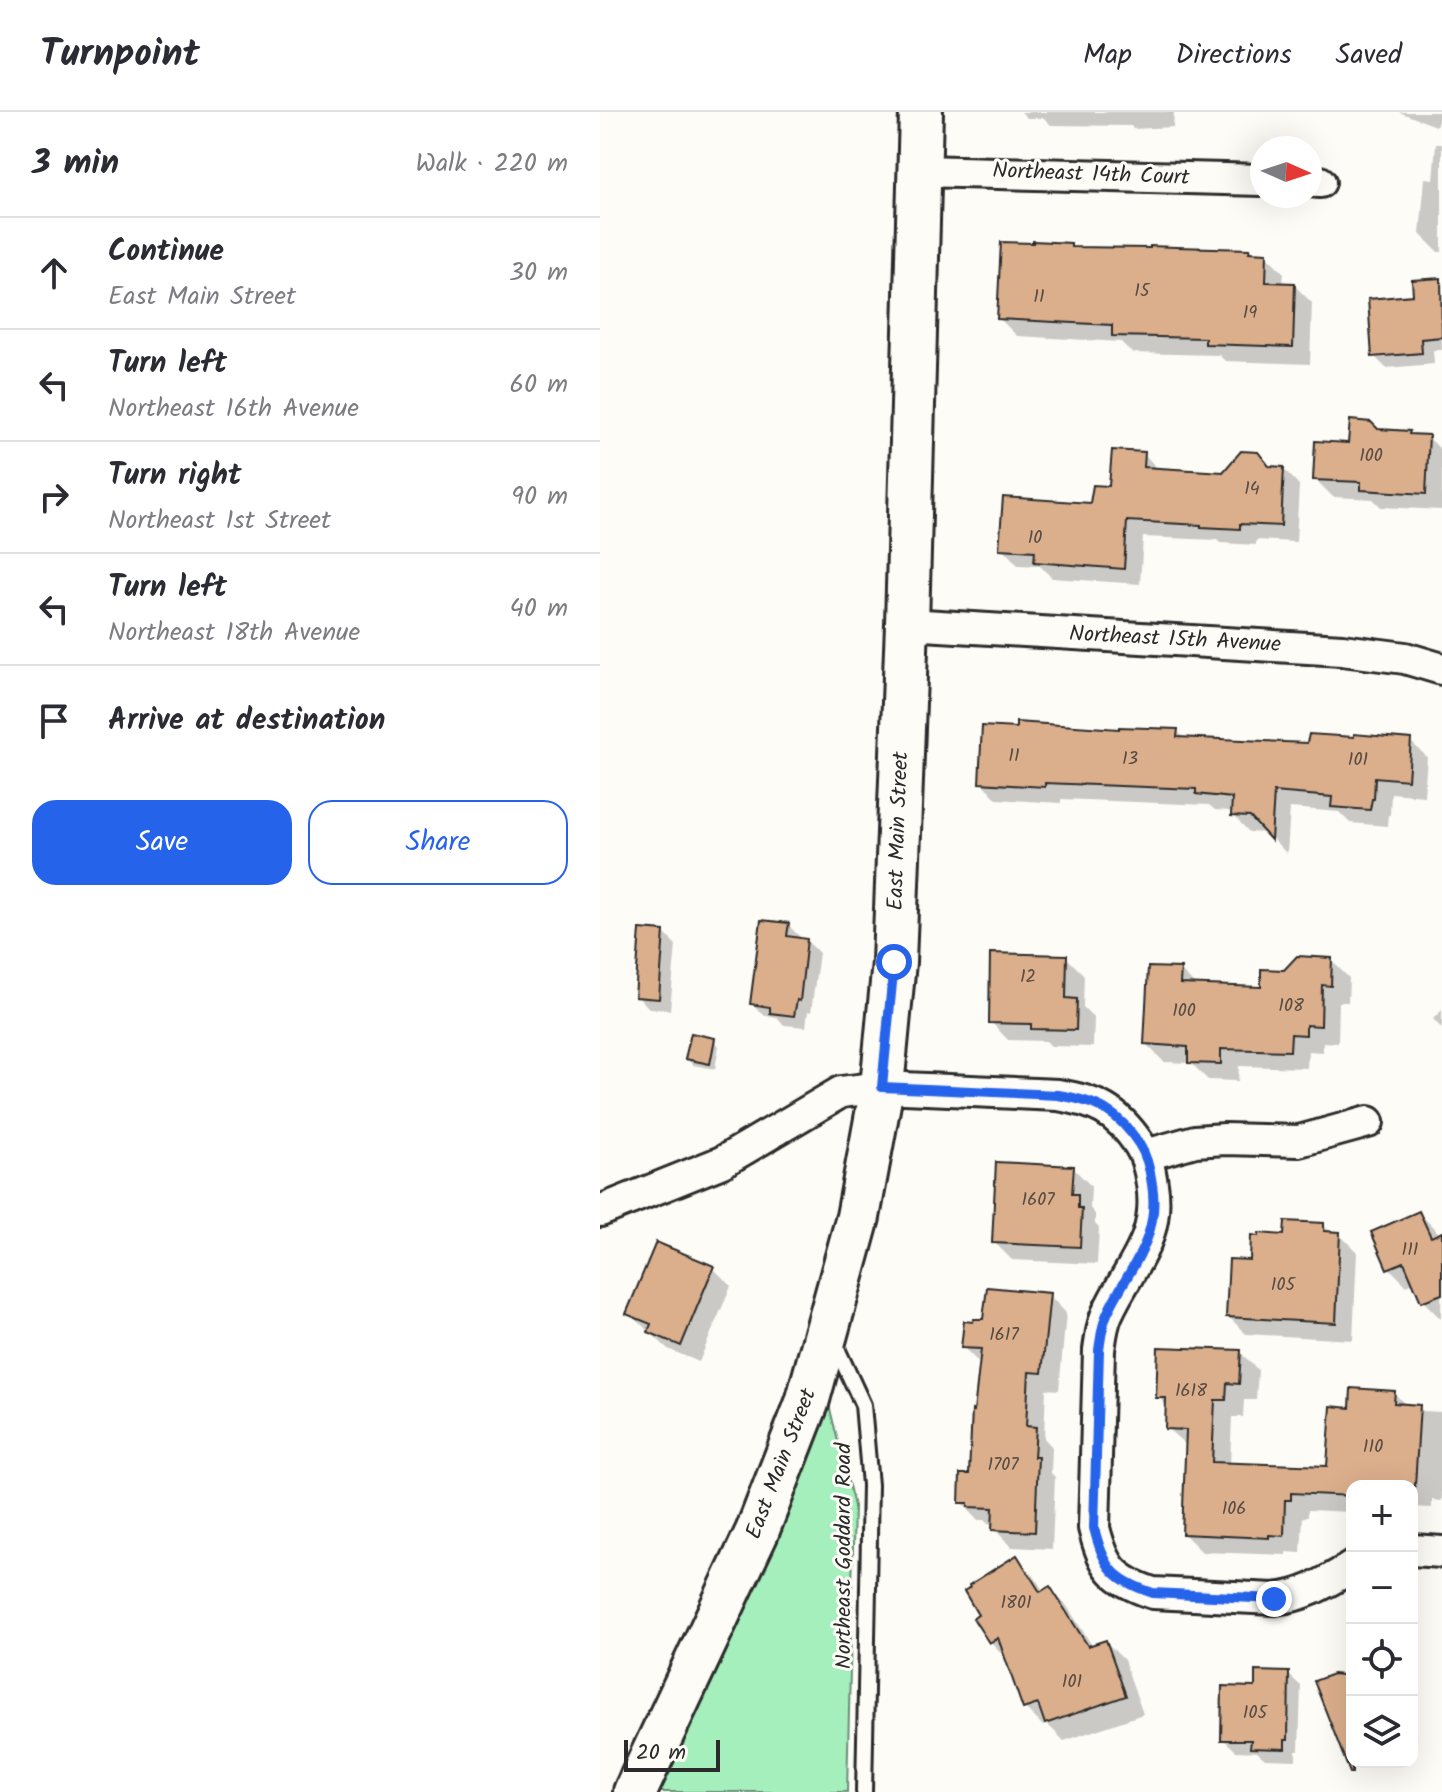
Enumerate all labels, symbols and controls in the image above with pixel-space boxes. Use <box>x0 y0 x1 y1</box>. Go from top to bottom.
text: Turnpoint <box>40 25 200 85</box>
text: Map <box>1083 33 1132 78</box>
text: Directions <box>1176 33 1292 78</box>
text: Saved <box>1336 33 1402 78</box>
north arrow <box>1250 136 1322 208</box>
text: 3 min <box>32 137 119 191</box>
text: Walk · 220 m <box>416 143 568 185</box>
street label: Northeast 14th Court <box>992 154 1191 196</box>
text: Continue <box>108 228 224 276</box>
icon: ahead <box>32 251 76 295</box>
text: 30 m <box>509 252 568 294</box>
text: East Main Street <box>108 276 296 318</box>
house number: 15 <box>1134 277 1151 306</box>
house number: 11 <box>1033 283 1045 312</box>
house number: 19 <box>1243 299 1257 328</box>
text: Turn left <box>108 340 227 388</box>
icon: left <box>32 363 76 407</box>
text: 60 m <box>509 364 568 406</box>
text: Northeast 16th Avenue <box>108 388 359 430</box>
house number: 100 <box>1359 442 1383 471</box>
text: Turn right <box>108 452 241 500</box>
icon: right <box>32 475 76 519</box>
house number: 14 <box>1244 475 1260 504</box>
text: 90 m <box>511 476 568 518</box>
text: Northeast 1st Street <box>108 500 331 542</box>
house number: 10 <box>1028 524 1042 553</box>
text: Turn left <box>108 564 227 612</box>
icon: left <box>32 587 76 631</box>
text: 40 m <box>510 588 568 630</box>
text: Northeast 18th Avenue <box>108 612 360 654</box>
street label: Northeast 15th Avenue <box>1068 617 1282 663</box>
text: Arrive at destination <box>108 697 385 745</box>
icon: arrive <box>32 699 76 743</box>
house number: 11 <box>1008 742 1020 771</box>
house number: 13 <box>1122 745 1138 774</box>
house number: 101 <box>1348 746 1368 775</box>
street label: East Main Street <box>879 750 919 911</box>
button: Save <box>32 800 292 885</box>
button: Share <box>308 800 568 885</box>
route start <box>876 944 912 980</box>
house number: 12 <box>1020 963 1036 992</box>
house number: 108 <box>1278 992 1304 1021</box>
house number: 100 <box>1172 997 1196 1026</box>
house number: 1607 <box>1022 1186 1055 1215</box>
house number: 111 <box>1402 1236 1418 1265</box>
house number: 105 <box>1271 1271 1296 1300</box>
house number: 1617 <box>989 1321 1019 1350</box>
house number: 1618 <box>1175 1377 1207 1406</box>
street label: East Main Street <box>737 1383 827 1545</box>
house number: 110 <box>1363 1433 1383 1462</box>
street label: Northeast Goddard Road <box>827 1442 862 1669</box>
house number: 1707 <box>987 1451 1019 1480</box>
map controls <box>1346 1480 1418 1768</box>
button: + <box>1346 1480 1418 1552</box>
house number: 106 <box>1222 1495 1246 1524</box>
button: − <box>1346 1552 1418 1624</box>
route end <box>1256 1581 1292 1617</box>
house number: 1801 <box>1000 1589 1032 1618</box>
button: locate <box>1346 1624 1418 1696</box>
house number: 101 <box>1062 1668 1082 1697</box>
button: layers <box>1346 1696 1418 1768</box>
house number: 105 <box>1243 1699 1268 1728</box>
scale bar <box>624 1736 720 1772</box>
text: 20 m <box>636 1736 686 1771</box>

